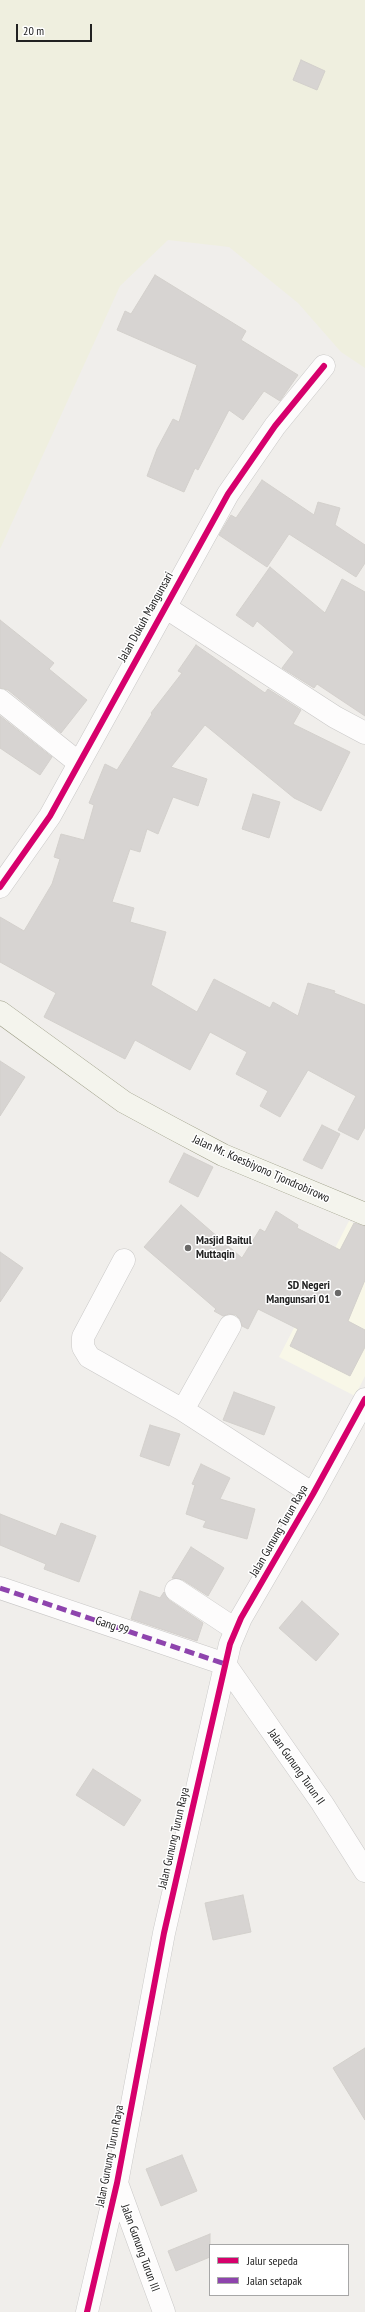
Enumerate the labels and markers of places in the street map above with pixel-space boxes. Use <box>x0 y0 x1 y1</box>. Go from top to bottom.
place label: Masjid Baitul Muttaqin <box>196 1234 252 1262</box>
marker: Masjid Baitul Muttaqin <box>183 1243 193 1253</box>
place label: SD Negeri Mangunsari 01 <box>266 1279 330 1307</box>
marker: SD Negeri Mangunsari 01 <box>333 1288 343 1298</box>

